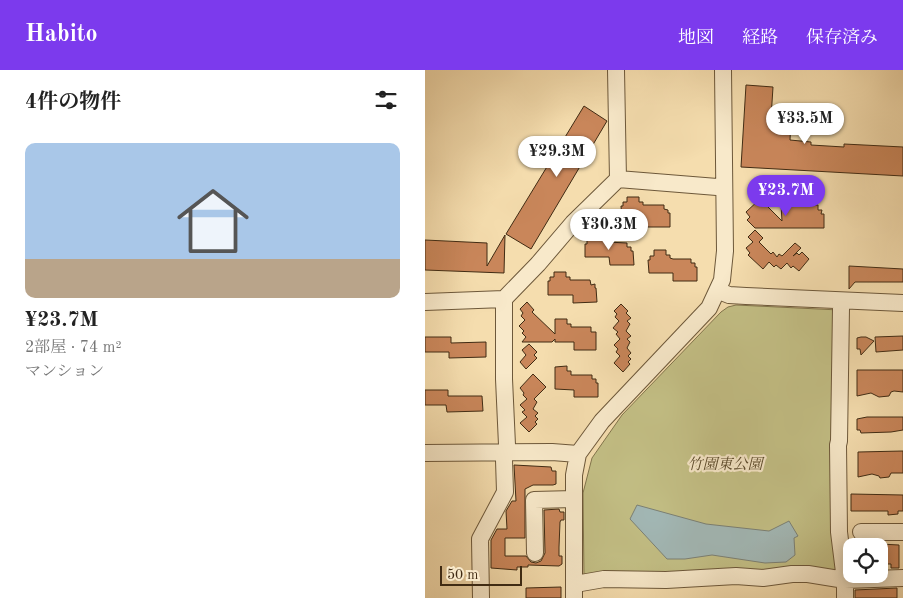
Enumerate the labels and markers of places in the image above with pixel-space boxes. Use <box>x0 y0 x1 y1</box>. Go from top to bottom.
pin: ¥33.5M <box>764 102 846 145</box>
pin: ¥29.3M <box>516 136 598 178</box>
pin: ¥23.7M <box>745 174 827 217</box>
pin: ¥30.3M <box>568 208 650 251</box>

